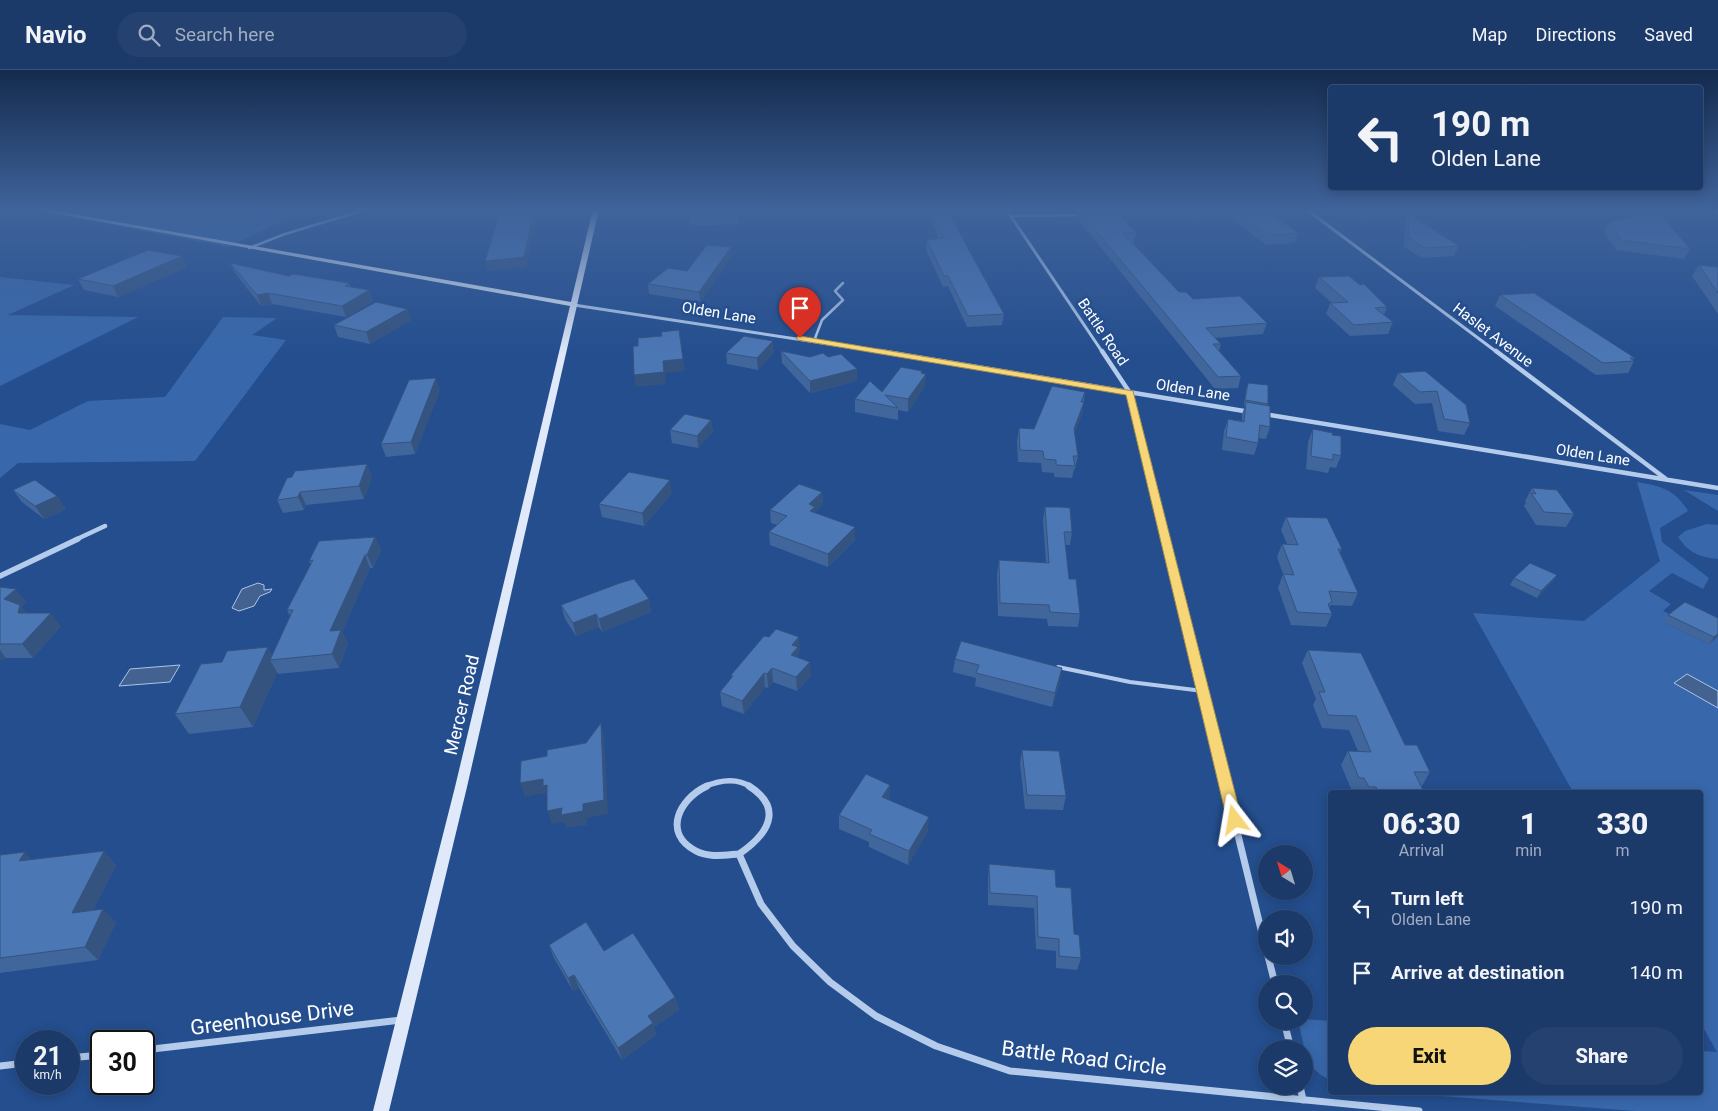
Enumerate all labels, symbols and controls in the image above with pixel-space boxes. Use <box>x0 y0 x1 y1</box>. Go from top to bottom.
search box <box>117 12 467 57</box>
text: Navio <box>25 21 87 49</box>
icon: search <box>135 21 163 49</box>
text: Search here <box>175 23 275 46</box>
text: Map <box>1472 24 1507 45</box>
text: Directions <box>1535 24 1616 45</box>
text: Saved <box>1644 24 1693 45</box>
text: 190 m <box>1431 104 1530 145</box>
icon: left <box>1348 105 1413 170</box>
text: Olden Lane <box>1431 146 1541 171</box>
pin <box>779 287 821 338</box>
icon: arrive <box>786 294 814 322</box>
street label: Battle Road <box>1074 295 1132 369</box>
street label: Olden Lane <box>681 298 757 328</box>
street label: Haslet Avenue <box>1449 299 1537 371</box>
street label: Olden Lane <box>1155 375 1231 405</box>
street label: Olden Lane <box>1555 440 1631 470</box>
street label: Mercer Road <box>440 653 483 757</box>
position arrow <box>1208 793 1260 845</box>
text: 06:30 <box>1383 806 1461 841</box>
text: 1 <box>1520 806 1537 841</box>
text: 330 <box>1596 806 1648 841</box>
text: Arrival <box>1399 841 1444 860</box>
text: min <box>1515 841 1542 860</box>
text: m <box>1615 841 1629 860</box>
north arrow <box>1258 845 1312 900</box>
map controls <box>1258 845 1313 1095</box>
text: Turn left <box>1391 887 1464 910</box>
icon: left <box>1348 894 1376 922</box>
text: 190 m <box>1630 896 1683 919</box>
button: sound <box>1258 910 1313 965</box>
text: Olden Lane <box>1391 910 1471 929</box>
icon: arrive <box>1348 959 1376 987</box>
text: Arrive at destination <box>1391 961 1564 984</box>
text: 140 m <box>1630 961 1683 984</box>
button: search <box>1258 975 1313 1030</box>
street label: Greenhouse Drive <box>189 996 355 1040</box>
button: Exit <box>1348 1027 1511 1085</box>
button: Share <box>1521 1027 1683 1085</box>
speed limit sign: 30 <box>90 1030 155 1095</box>
street label: Battle Road Circle <box>1000 1036 1168 1080</box>
button: layers <box>1258 1040 1313 1095</box>
text: 21 <box>33 1042 62 1071</box>
text: km/h <box>33 1068 62 1082</box>

